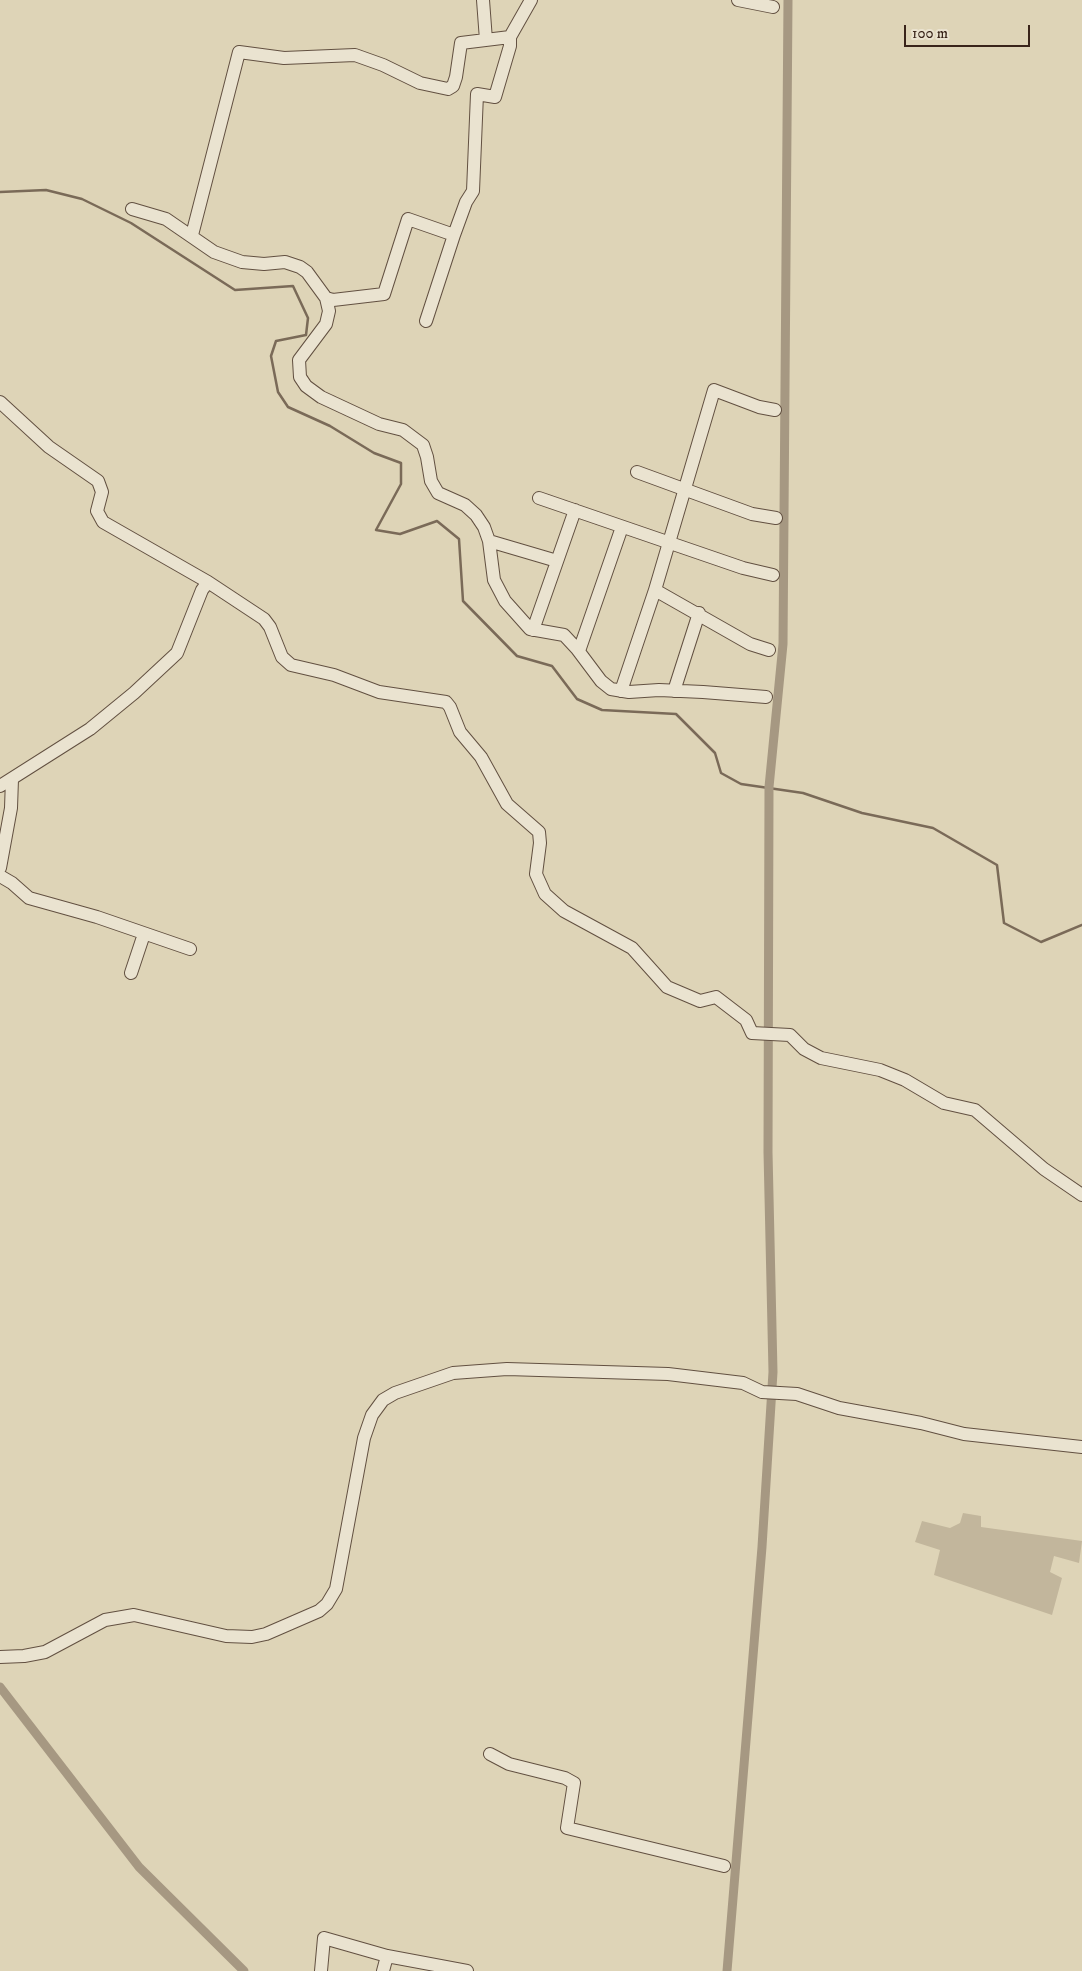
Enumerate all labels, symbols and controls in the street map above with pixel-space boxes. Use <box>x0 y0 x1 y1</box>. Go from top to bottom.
scale bar <box>907 15 1033 47</box>
text: 100 m <box>912 24 948 43</box>

